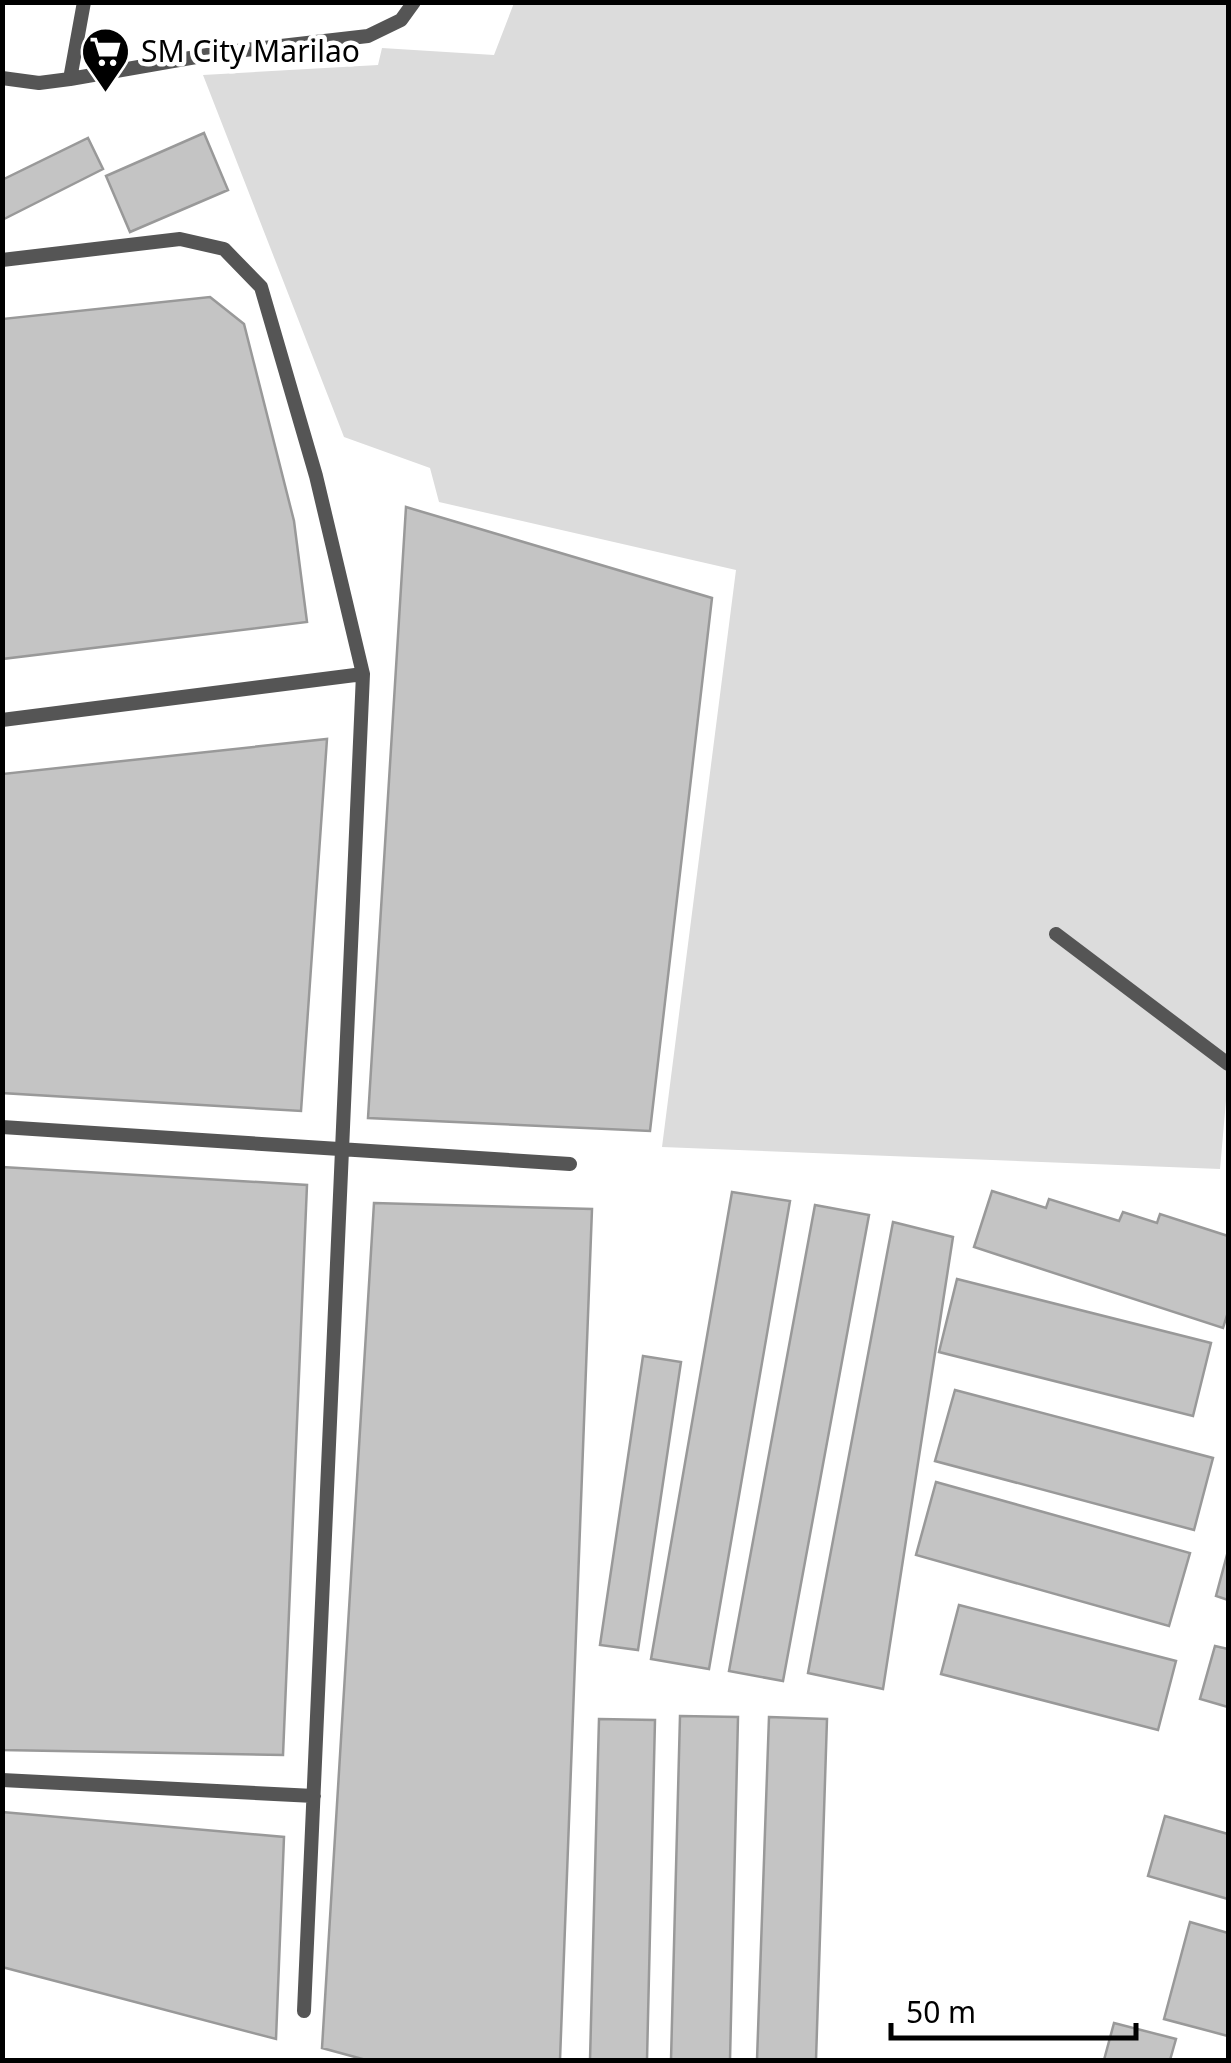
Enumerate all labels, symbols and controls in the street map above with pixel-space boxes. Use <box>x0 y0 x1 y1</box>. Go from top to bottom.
supermarket icon: SM City Marilao <box>80 26 132 94</box>
place label: SM City Marilao <box>141 30 360 71</box>
scale bar <box>891 1978 1136 2040</box>
text: 50 m <box>906 1991 976 2032</box>

